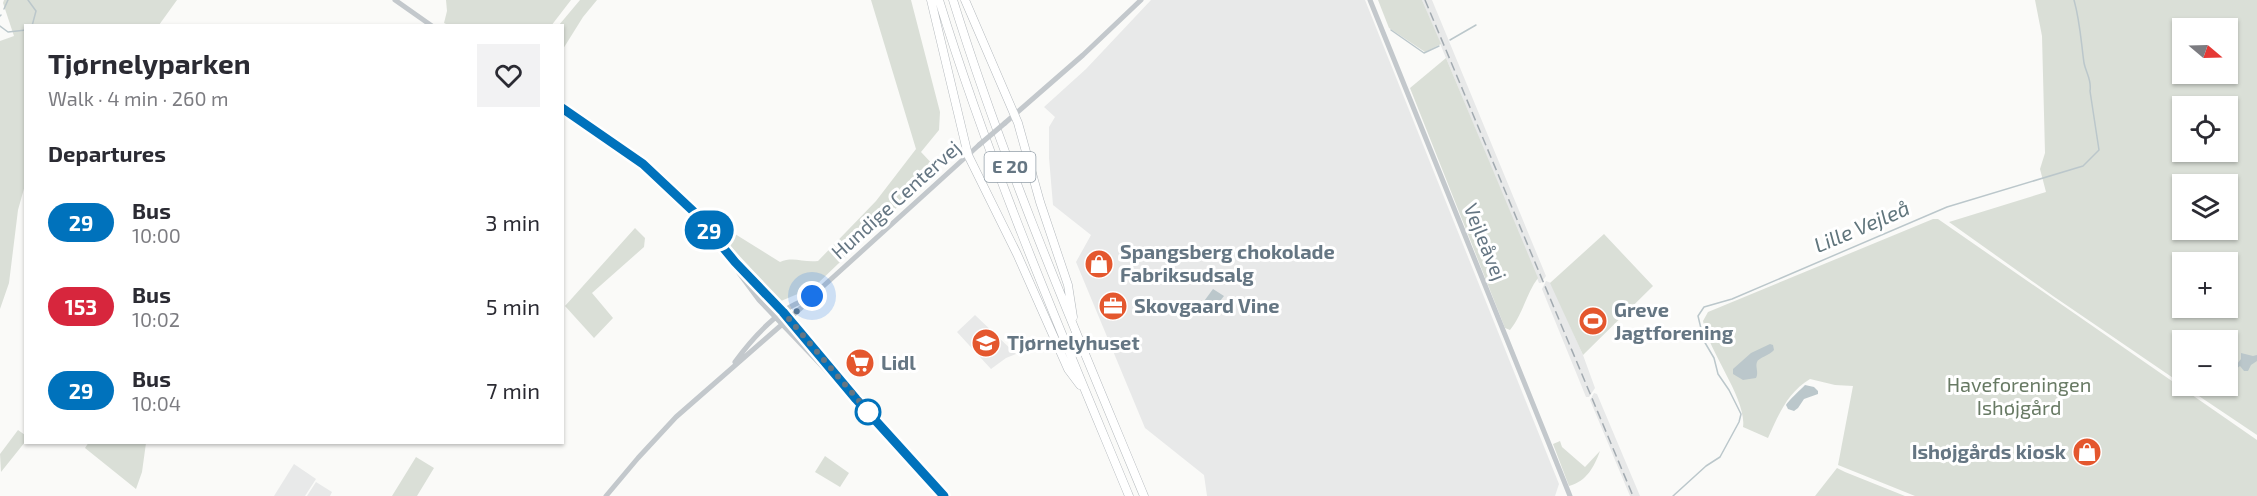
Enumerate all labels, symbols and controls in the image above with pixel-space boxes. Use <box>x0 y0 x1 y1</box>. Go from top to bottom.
north arrow <box>2172 18 2238 84</box>
map controls <box>2172 18 2238 396</box>
button: heart <box>477 44 540 107</box>
text: Tjørnelyparken <box>48 46 251 80</box>
text: Walk · 4 min · 260 m <box>48 86 228 110</box>
button: locate <box>2172 96 2238 162</box>
street label: Hundige Centervej <box>826 135 965 264</box>
text: Departures <box>48 140 166 166</box>
road number: E 20 <box>984 152 1036 182</box>
button: layers <box>2172 174 2238 240</box>
water label: Lille Vejleå <box>1810 194 1913 258</box>
text: Bus <box>132 197 171 223</box>
street label: Vejleåvej <box>1460 200 1512 284</box>
text: 3 min <box>485 209 540 235</box>
text: 29 <box>69 210 93 235</box>
line badge: 29 <box>682 210 736 250</box>
text: 29 <box>697 218 721 243</box>
text: 10:00 <box>132 223 181 247</box>
place label: Spangsberg chokolade Fabriksudsalg <box>1120 239 1335 286</box>
shop icon: Spangsberg chokolade Fabriksudsalg <box>1083 248 1115 280</box>
button: + <box>2172 252 2238 318</box>
text: Bus <box>132 281 171 307</box>
your location <box>797 281 827 311</box>
office icon: Skovgaard Vine <box>1097 290 1129 322</box>
text: 5 min <box>486 293 540 319</box>
place label: Skovgaard Vine <box>1134 293 1280 317</box>
text: 153 <box>65 294 97 319</box>
place label: Greve Jagtforening <box>1614 297 1734 344</box>
sports icon: Greve Jagtforening <box>1577 305 1609 337</box>
text: 10:02 <box>132 307 180 331</box>
school or university icon: Tjørnelyhuset <box>970 327 1002 359</box>
place label: Tjørnelyhuset <box>1007 330 1140 355</box>
button: − <box>2172 330 2238 396</box>
supermarket icon: Lidl <box>844 347 876 379</box>
place label: Lidl <box>881 350 916 374</box>
text: Bus <box>132 365 171 391</box>
park label: Haveforeningen Ishøjgård <box>1947 372 2091 419</box>
text: 7 min <box>486 377 540 403</box>
text: 29 <box>69 378 93 403</box>
text: 10:04 <box>132 391 181 415</box>
unlabelled marker <box>855 399 881 425</box>
shop icon: Ishøjgårds kiosk <box>2071 436 2103 468</box>
place label: Ishøjgårds kiosk <box>1912 439 2067 463</box>

